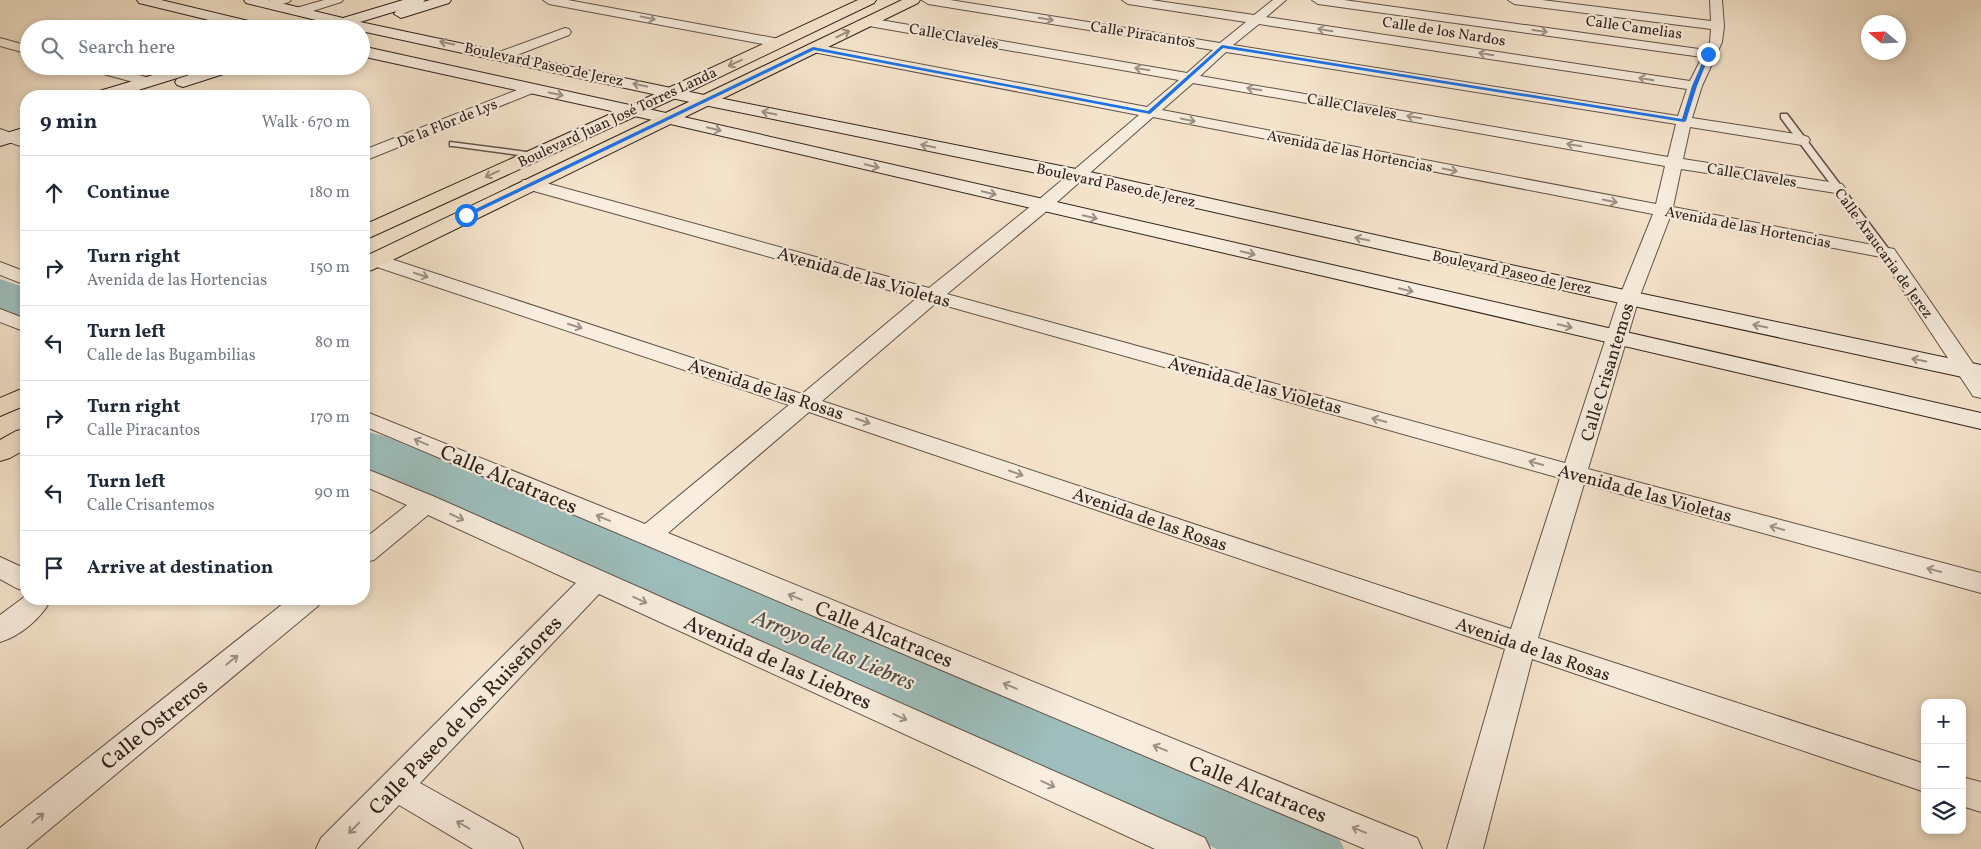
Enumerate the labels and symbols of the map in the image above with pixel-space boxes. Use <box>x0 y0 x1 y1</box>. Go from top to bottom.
street label: Calle Camelias <box>1584 11 1683 46</box>
street label: Calle de los Nardos <box>1381 12 1507 53</box>
one-way arrow <box>640 14 656 24</box>
one-way arrow <box>1037 14 1053 24</box>
north arrow <box>1861 15 1906 60</box>
street label: Calle Piracantos <box>1089 17 1197 54</box>
street label: Calle Claveles <box>907 19 1000 56</box>
one-way arrow <box>1317 25 1333 35</box>
one-way arrow <box>1532 26 1548 36</box>
one-way arrow <box>835 29 850 38</box>
one-way arrow <box>439 38 455 48</box>
street label: Boulevard Paseo de Jerez <box>462 38 625 93</box>
route end <box>1697 43 1720 66</box>
one-way arrow <box>1478 49 1494 59</box>
one-way arrow <box>728 59 743 69</box>
street label: Boulevard Juan José Torres Landa <box>515 63 721 174</box>
one-way arrow <box>1134 64 1150 74</box>
one-way arrow <box>1639 73 1655 83</box>
one-way arrow <box>632 80 648 89</box>
one-way arrow <box>1247 83 1263 93</box>
street label: Calle Claveles <box>1305 89 1398 126</box>
one-way arrow <box>548 90 564 99</box>
street label: De la Flor de Lys <box>394 95 501 154</box>
one-way arrow <box>761 108 777 117</box>
one-way arrow <box>1407 112 1423 122</box>
one-way arrow <box>1179 115 1195 125</box>
one-way arrow <box>705 125 721 134</box>
street label: Avenida de las Hortencias <box>1265 126 1435 179</box>
one-way arrow <box>920 140 936 150</box>
one-way arrow <box>1567 140 1583 150</box>
street label: Boulevard Paseo de Jerez <box>1034 159 1197 214</box>
street label: Calle Claveles <box>1705 159 1798 194</box>
one-way arrow <box>863 162 879 171</box>
one-way arrow <box>1442 166 1458 175</box>
one-way arrow <box>485 170 500 180</box>
street label: Calle Araucaria de Jerez <box>1828 185 1937 323</box>
one-way arrow <box>980 189 996 198</box>
one-way arrow <box>1602 196 1618 206</box>
street label: Avenida de las Hortencias <box>1663 202 1833 255</box>
route start <box>455 204 478 227</box>
one-way arrow <box>1081 213 1097 222</box>
one-way arrow <box>1355 234 1371 243</box>
street label: Avenida de las Violetas <box>774 242 953 315</box>
street label: Boulevard Paseo de Jerez <box>1430 246 1593 301</box>
one-way arrow <box>1239 249 1255 258</box>
one-way arrow <box>413 271 428 280</box>
one-way arrow <box>1398 286 1414 295</box>
street label: Calle Crisantemos <box>1575 300 1641 445</box>
one-way arrow <box>567 321 583 331</box>
one-way arrow <box>1753 321 1769 330</box>
one-way arrow <box>1556 322 1572 331</box>
street label: Avenida de las Violetas <box>1165 351 1344 422</box>
street label: Avenida de las Rosas <box>685 353 847 427</box>
one-way arrow <box>1912 355 1928 365</box>
one-way arrow <box>1371 414 1387 424</box>
one-way arrow <box>854 417 870 426</box>
one-way arrow <box>414 437 429 446</box>
street label: Calle Alcatraces <box>435 438 581 522</box>
one-way arrow <box>1528 458 1544 467</box>
street label: Avenida de las Violetas <box>1555 459 1734 530</box>
one-way arrow <box>1008 469 1024 478</box>
street label: Avenida de las Rosas <box>1069 482 1230 559</box>
one-way arrow <box>449 512 464 522</box>
one-way arrow <box>596 512 611 522</box>
one-way arrow <box>1769 523 1785 532</box>
one-way arrow <box>1926 565 1942 575</box>
one-way arrow <box>788 592 803 601</box>
street label: Calle Alcatraces <box>810 595 957 676</box>
one-way arrow <box>632 596 647 606</box>
water label: Arroyo de las Liebres <box>746 603 919 700</box>
street label: Avenida de las Liebres <box>679 609 876 718</box>
street label: Calle Paseo de los Ruiseñores <box>363 610 569 822</box>
street label: Avenida de las Rosas <box>1452 612 1613 689</box>
one-way arrow <box>225 655 238 666</box>
street label: Calle Ostreros <box>95 673 215 777</box>
one-way arrow <box>1003 681 1018 690</box>
one-way arrow <box>892 713 907 723</box>
one-way arrow <box>1153 743 1168 752</box>
street label: Calle Alcatraces <box>1184 750 1331 831</box>
one-way arrow <box>1040 780 1055 790</box>
one-way arrow <box>31 813 44 824</box>
one-way arrow <box>457 819 471 829</box>
one-way arrow <box>348 822 360 835</box>
one-way arrow <box>1352 825 1367 835</box>

